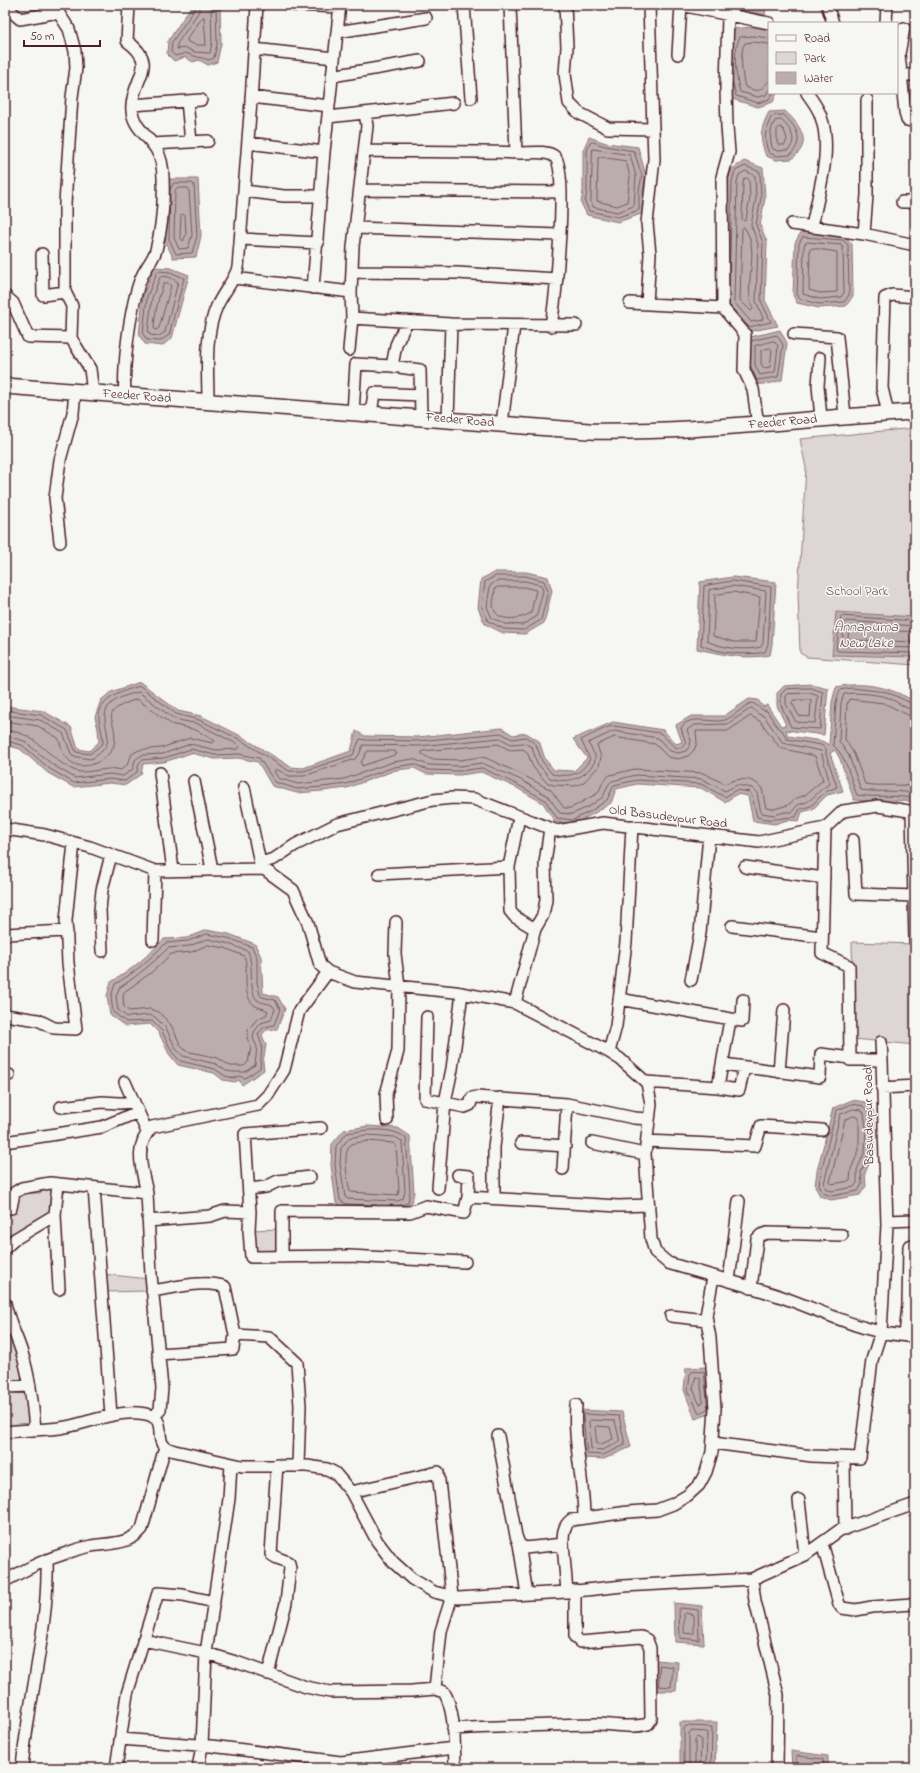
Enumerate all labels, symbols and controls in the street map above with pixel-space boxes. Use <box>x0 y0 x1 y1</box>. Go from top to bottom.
scale bar <box>24 22 100 48</box>
legend <box>768 22 898 94</box>
text: 50 m <box>30 28 54 46</box>
text: Road <box>804 30 830 48</box>
text: Park <box>804 50 826 68</box>
text: Water <box>804 70 833 88</box>
street label: Feeder Road <box>101 384 173 408</box>
street label: Feeder Road <box>424 407 496 433</box>
street label: Feeder Road <box>747 409 819 435</box>
park label: School Park <box>826 582 888 601</box>
water label: Annapurna New Lake <box>834 617 899 654</box>
street label: Old Basudevpur Road <box>608 800 729 834</box>
street label: Basudevpur Road <box>859 1066 879 1166</box>

